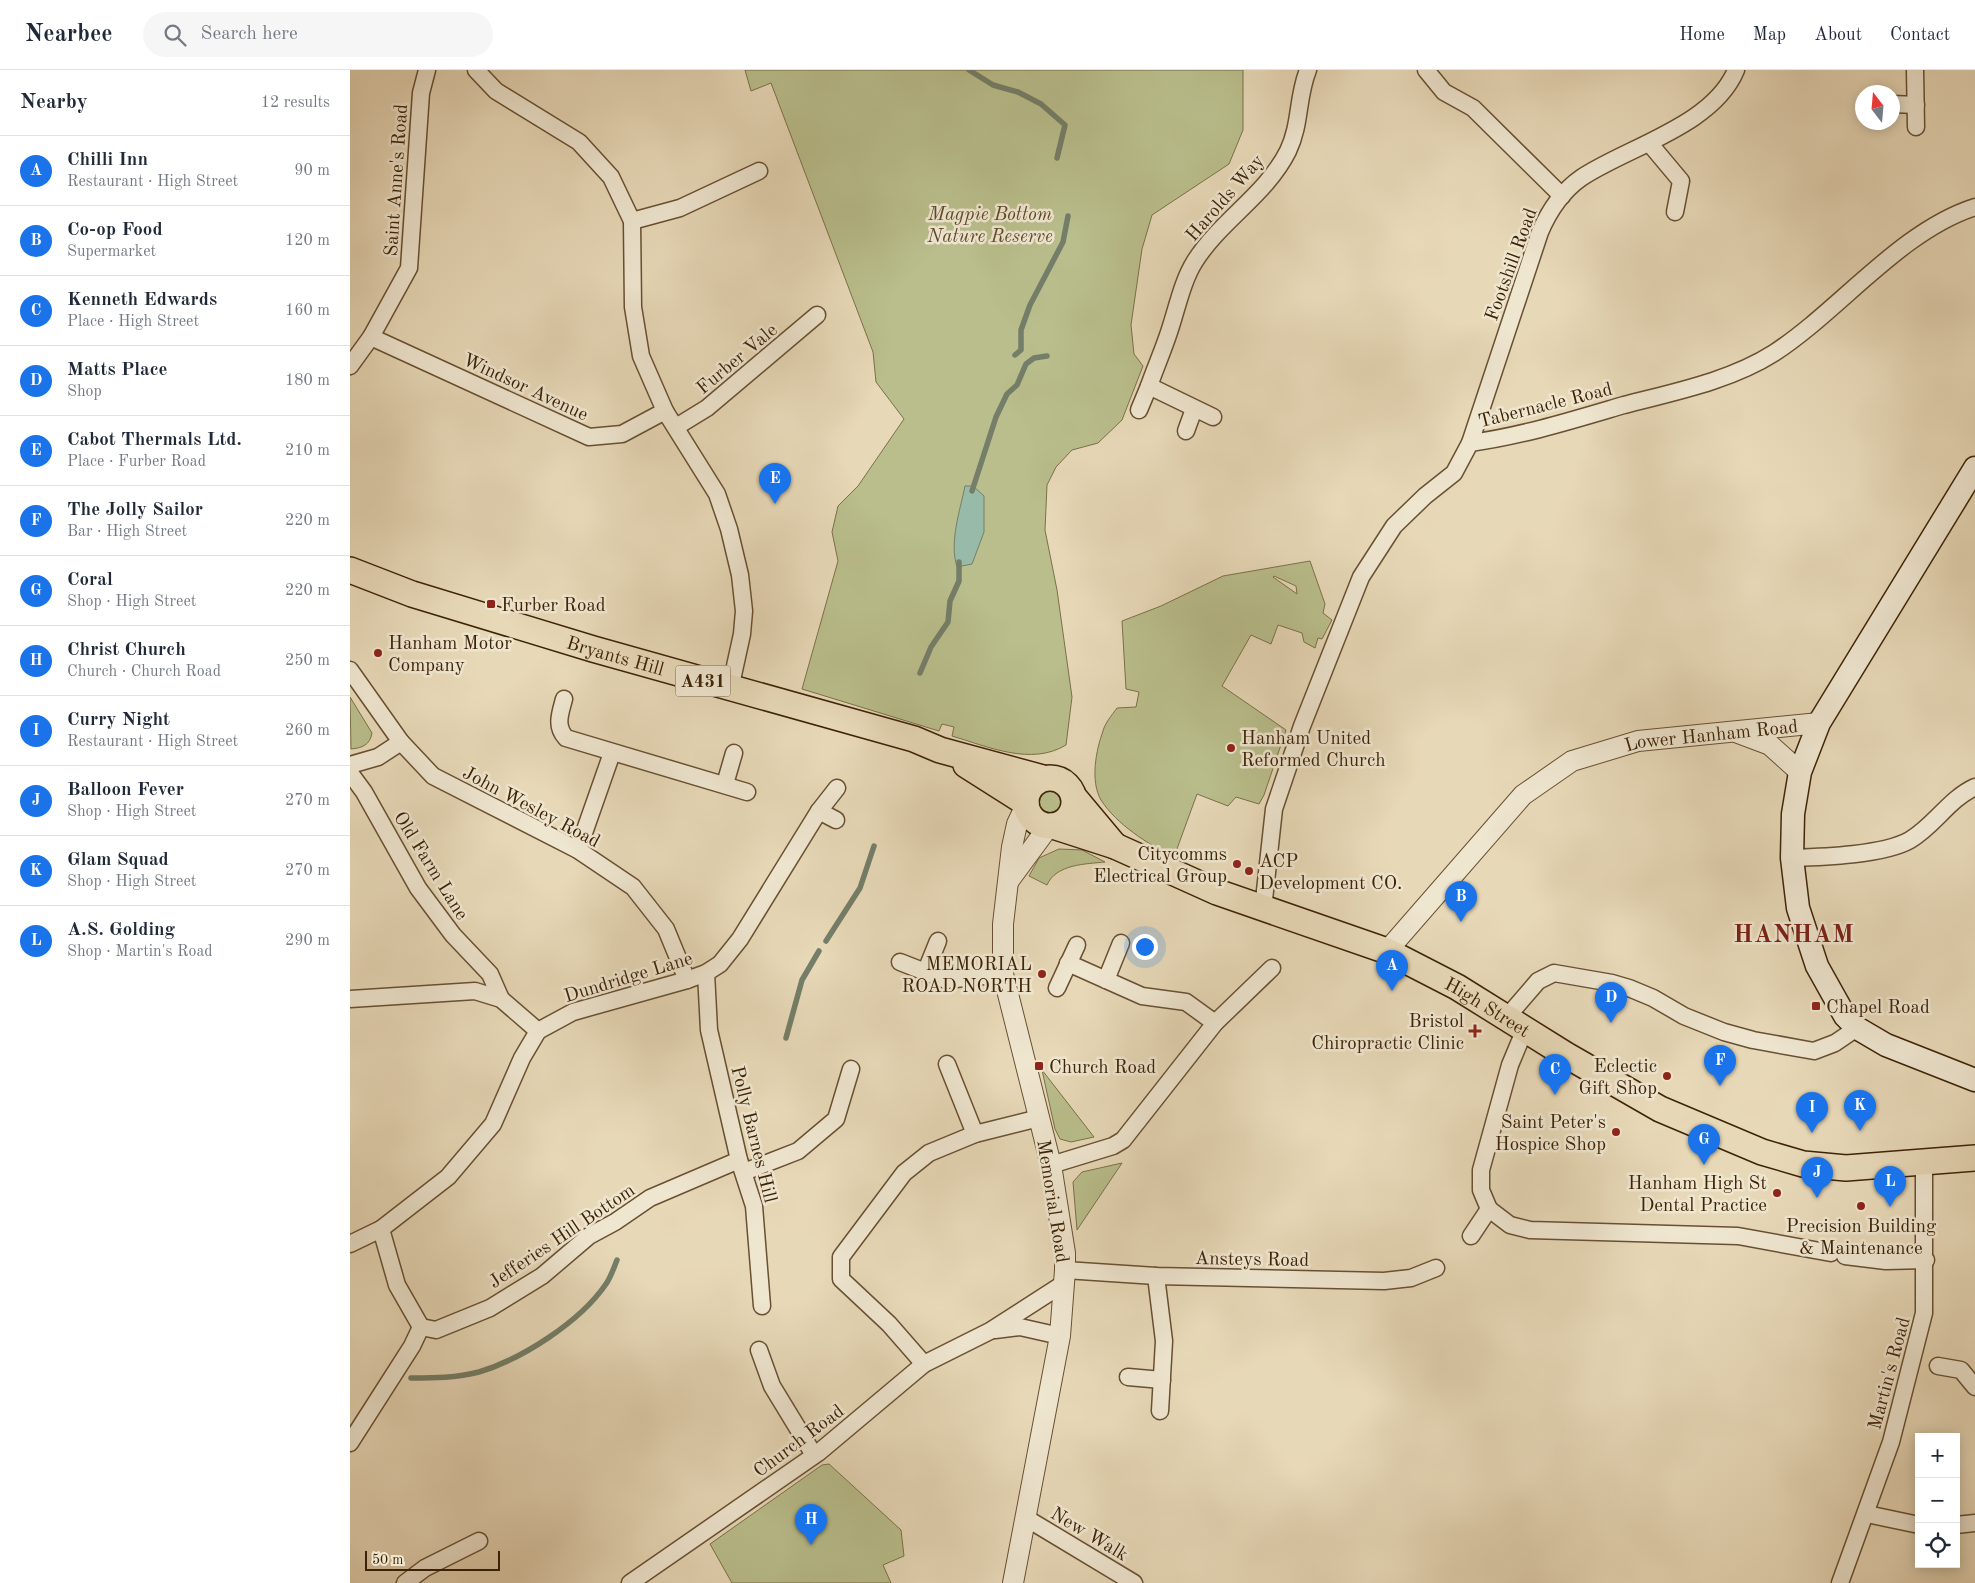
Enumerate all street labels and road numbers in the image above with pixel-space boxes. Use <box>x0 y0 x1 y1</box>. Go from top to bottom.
street label: Saint Anne's Road <box>383 103 412 257</box>
street label: Harolds Way <box>1183 152 1269 246</box>
street label: Footshill Road <box>1483 206 1542 324</box>
street label: Furber Vale <box>694 321 782 399</box>
street label: Windsor Avenue <box>459 351 591 426</box>
street label: Tabernacle Road <box>1477 381 1615 432</box>
street label: Bryants Hill <box>564 634 666 680</box>
road number: A431 <box>676 666 730 696</box>
street label: Lower Hanham Road <box>1623 718 1799 757</box>
street label: John Wesley Road <box>459 764 603 852</box>
street label: Old Farm Lane <box>389 809 471 924</box>
street label: Dundridge Lane <box>562 950 695 1007</box>
street label: High Street <box>1441 975 1532 1042</box>
street label: Polly Barnes Hill <box>726 1064 779 1205</box>
street label: Memorial Road <box>1032 1139 1071 1264</box>
street label: Jefferies Hill Bottom <box>486 1181 639 1293</box>
street label: Ansteys Road <box>1195 1250 1309 1271</box>
street label: Martin's Road <box>1866 1315 1915 1432</box>
street label: Church Road <box>751 1402 848 1482</box>
street label: New Walk <box>1047 1505 1131 1566</box>

